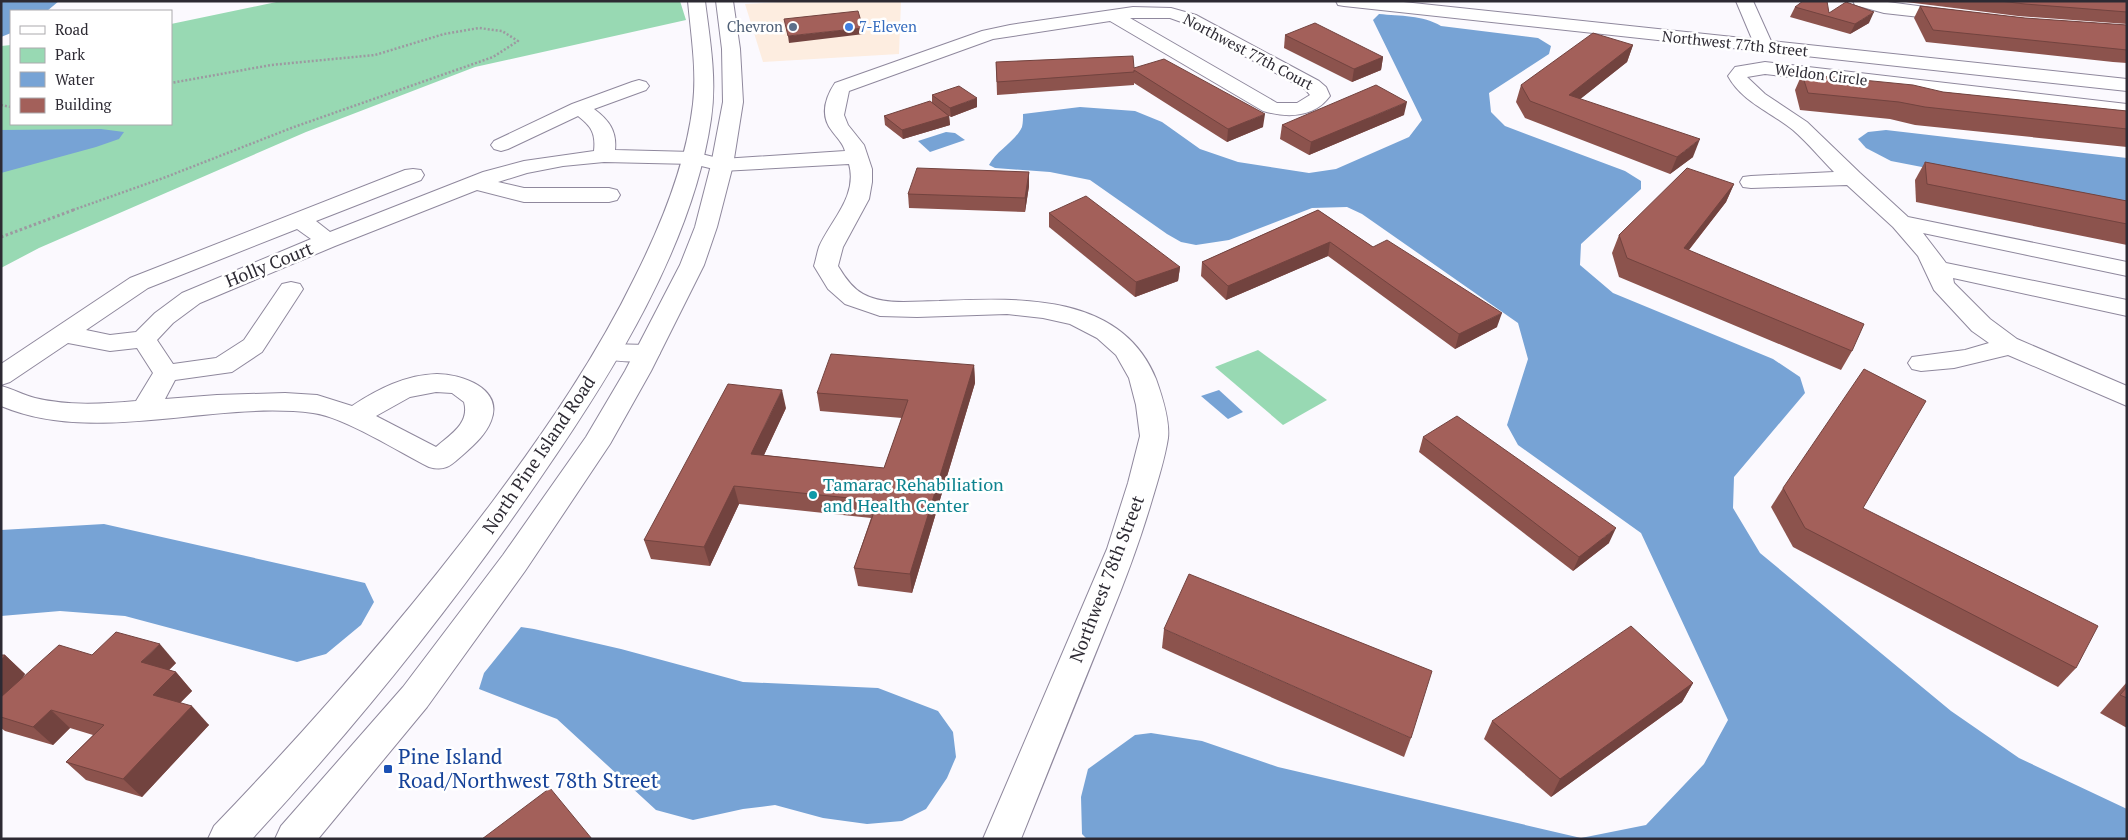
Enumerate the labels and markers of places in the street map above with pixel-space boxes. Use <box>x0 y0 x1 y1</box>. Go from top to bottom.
place label: Chevron <box>727 16 783 36</box>
place label: 7-Eleven <box>859 16 917 36</box>
marker: Chevron <box>787 21 799 33</box>
marker: 7-Eleven <box>843 21 855 33</box>
place label: Tamarac Rehabiliation and Health Center <box>823 472 1004 517</box>
marker: Tamarac Rehabiliation and Health Center <box>807 489 819 501</box>
place label: Pine Island Road/Northwest 78th Street <box>398 742 659 794</box>
marker: Pine Island Road/Northwest 78th Street <box>382 763 394 775</box>

